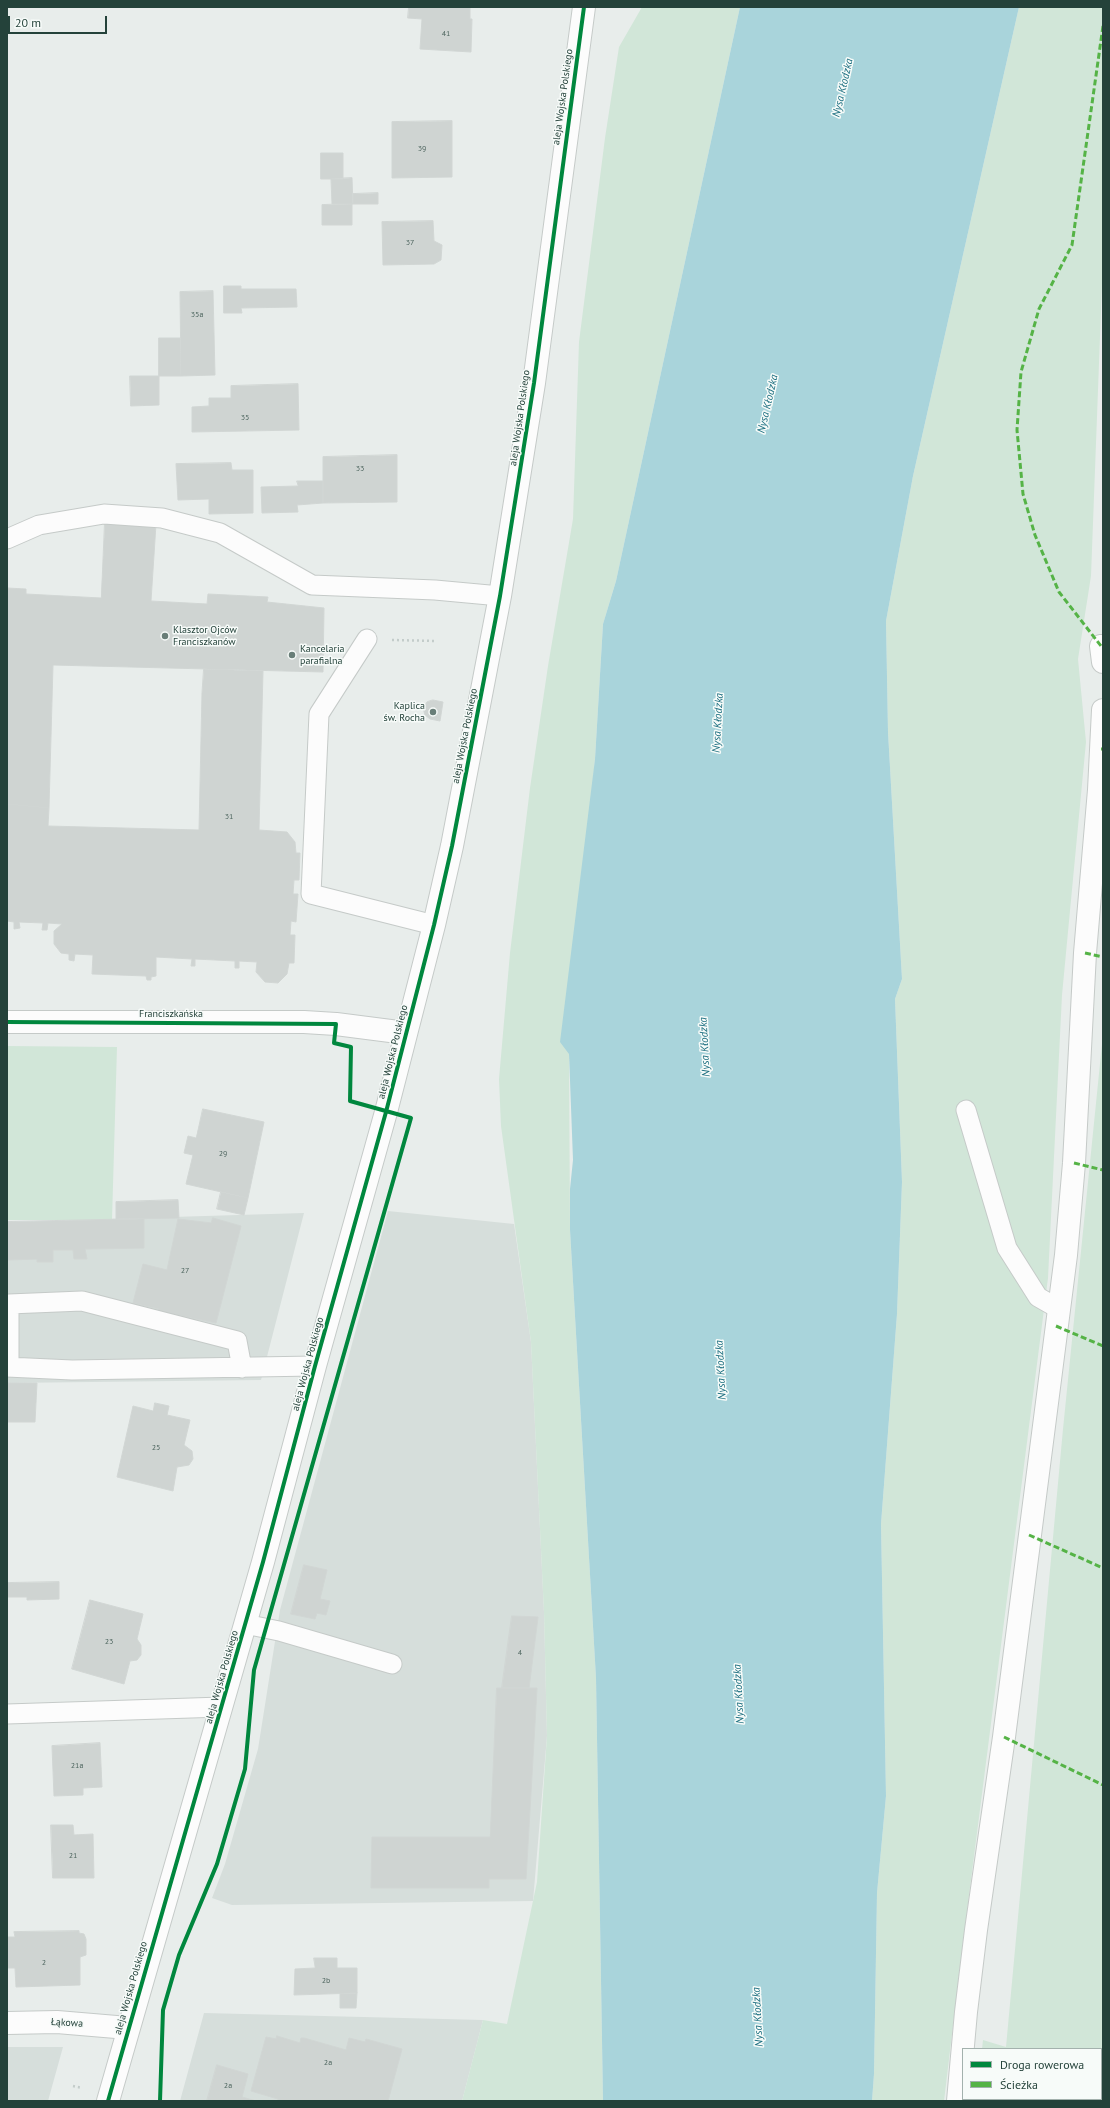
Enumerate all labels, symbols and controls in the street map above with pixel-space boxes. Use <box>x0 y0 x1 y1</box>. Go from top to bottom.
scale bar <box>10 8 109 34</box>
text: 20 m <box>15 15 41 30</box>
house number: 41 <box>442 29 450 39</box>
street label: aleja Wojska Polskiego <box>550 48 576 146</box>
water label: Nysa Kłodzka <box>830 57 856 119</box>
house number: 39 <box>418 144 426 154</box>
house number: 37 <box>406 238 414 248</box>
house number: 35a <box>191 310 203 320</box>
street label: aleja Wojska Polskiego <box>507 369 533 467</box>
water label: Nysa Kłodzka <box>755 373 781 435</box>
house number: 35 <box>241 413 249 423</box>
house number: 33 <box>356 464 364 474</box>
place label: Klasztor Ojców Franciszkanów <box>173 624 237 648</box>
marker: Klasztor Ojców Franciszkanów <box>160 631 170 641</box>
place label: Kancelaria parafialna <box>300 643 345 666</box>
marker: Kancelaria parafialna <box>287 650 297 660</box>
street label: aleja Wojska Polskiego <box>450 687 480 785</box>
water label: Nysa Kłodzka <box>710 693 726 753</box>
place label: Kaplica św. Rocha <box>383 700 425 724</box>
marker: Kaplica św. Rocha <box>428 707 438 717</box>
house number: 31 <box>225 812 233 822</box>
street label: aleja Wojska Polskiego <box>375 1004 411 1100</box>
street label: Franciszkańska <box>139 1008 203 1020</box>
water label: Nysa Kłodzka <box>697 1017 713 1077</box>
house number: 29 <box>219 1149 227 1159</box>
house number: 27 <box>181 1266 189 1276</box>
street label: aleja Wojska Polskiego <box>290 1316 326 1412</box>
water label: Nysa Kłodzka <box>713 1340 729 1400</box>
house number: 25 <box>152 1443 160 1453</box>
street label: aleja Wojska Polskiego <box>203 1629 241 1725</box>
house number: 23 <box>105 1637 113 1647</box>
house number: 4 <box>518 1648 522 1658</box>
water label: Nysa Kłodzka <box>731 1664 747 1724</box>
house number: 21a <box>71 1761 83 1771</box>
house number: 21 <box>69 1851 77 1861</box>
street label: aleja Wojska Polskiego <box>112 1940 150 2036</box>
house number: 2 <box>42 1958 46 1968</box>
house number: 2b <box>322 1976 330 1986</box>
water label: Nysa Kłodzka <box>750 1987 766 2047</box>
street label: Łąkowa <box>51 2016 83 2030</box>
legend <box>962 2048 1102 2100</box>
text: Droga rowerowa <box>1000 2057 1084 2072</box>
house number: 2a <box>324 2058 332 2068</box>
text: Ścieżka <box>1000 2077 1038 2092</box>
house number: 2a <box>224 2081 232 2091</box>

